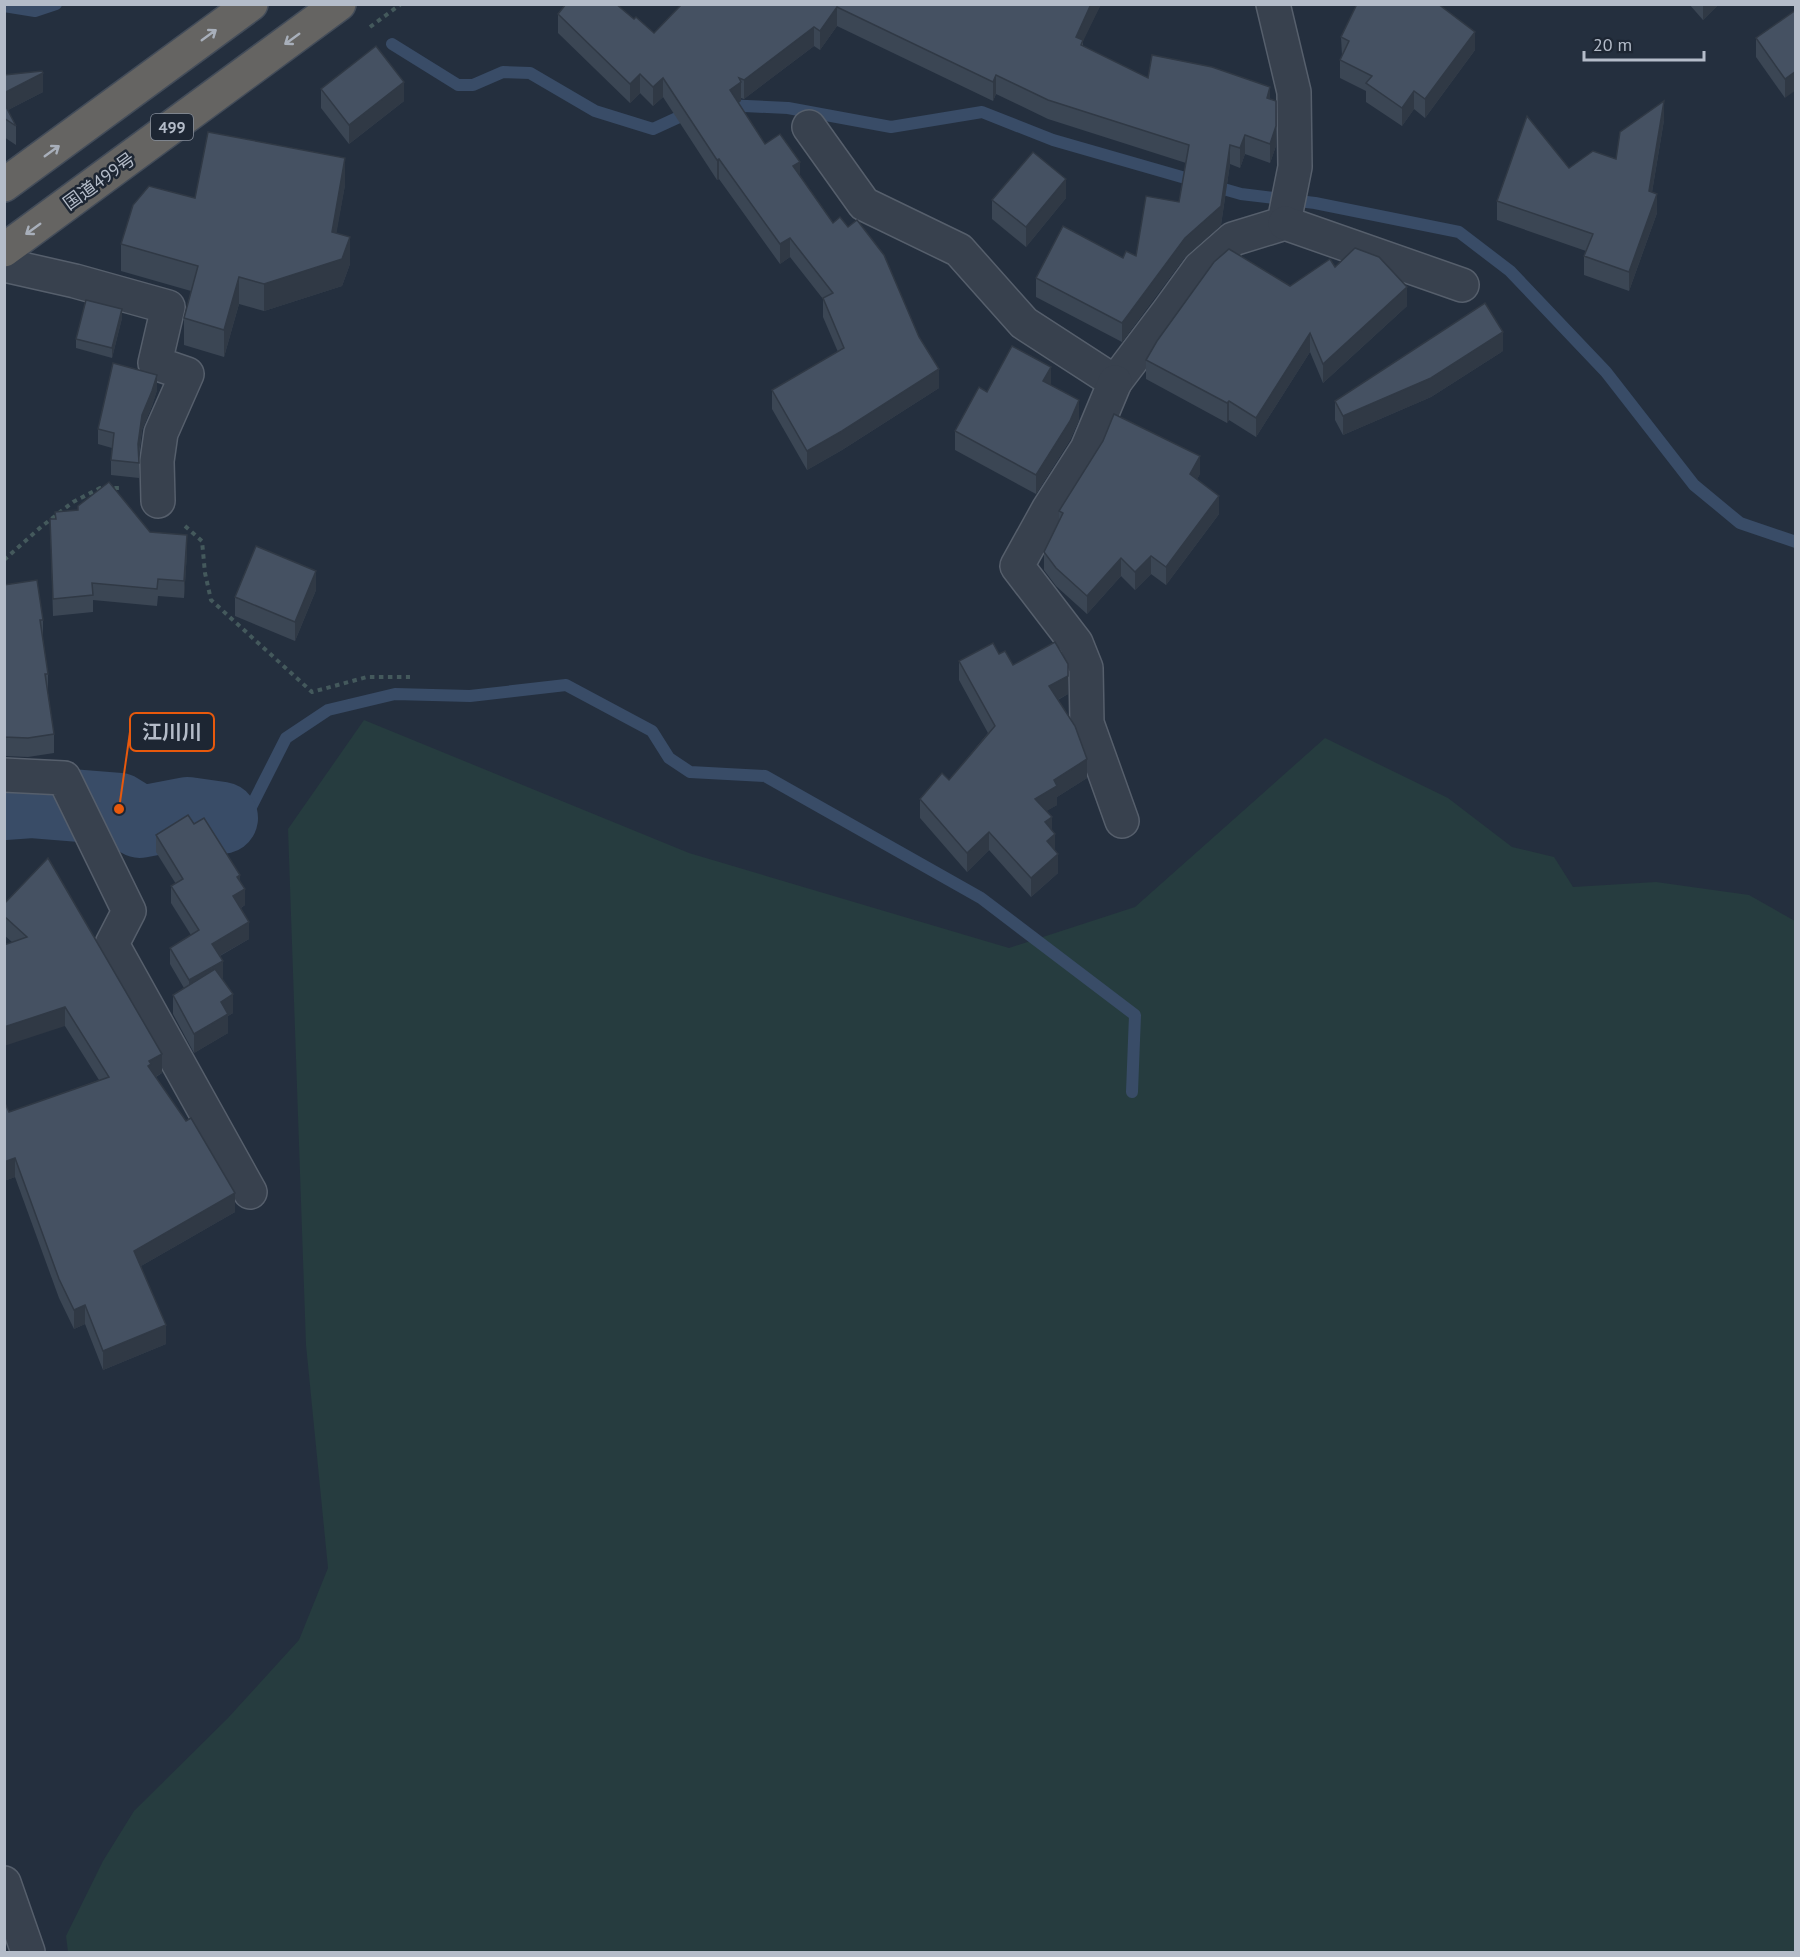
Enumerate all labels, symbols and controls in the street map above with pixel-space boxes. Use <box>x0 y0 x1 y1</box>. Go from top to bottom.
scale bar <box>1584 24 1704 62</box>
one-way arrow <box>200 29 216 42</box>
one-way arrow <box>284 33 300 45</box>
text: 20 m <box>1593 33 1632 56</box>
road number: 499 <box>151 114 193 140</box>
one-way arrow <box>43 145 59 157</box>
street label: 国道499号 <box>58 147 140 215</box>
one-way arrow <box>25 223 41 236</box>
callout: 江川川 <box>130 713 214 751</box>
text: 江川川 <box>142 719 202 745</box>

